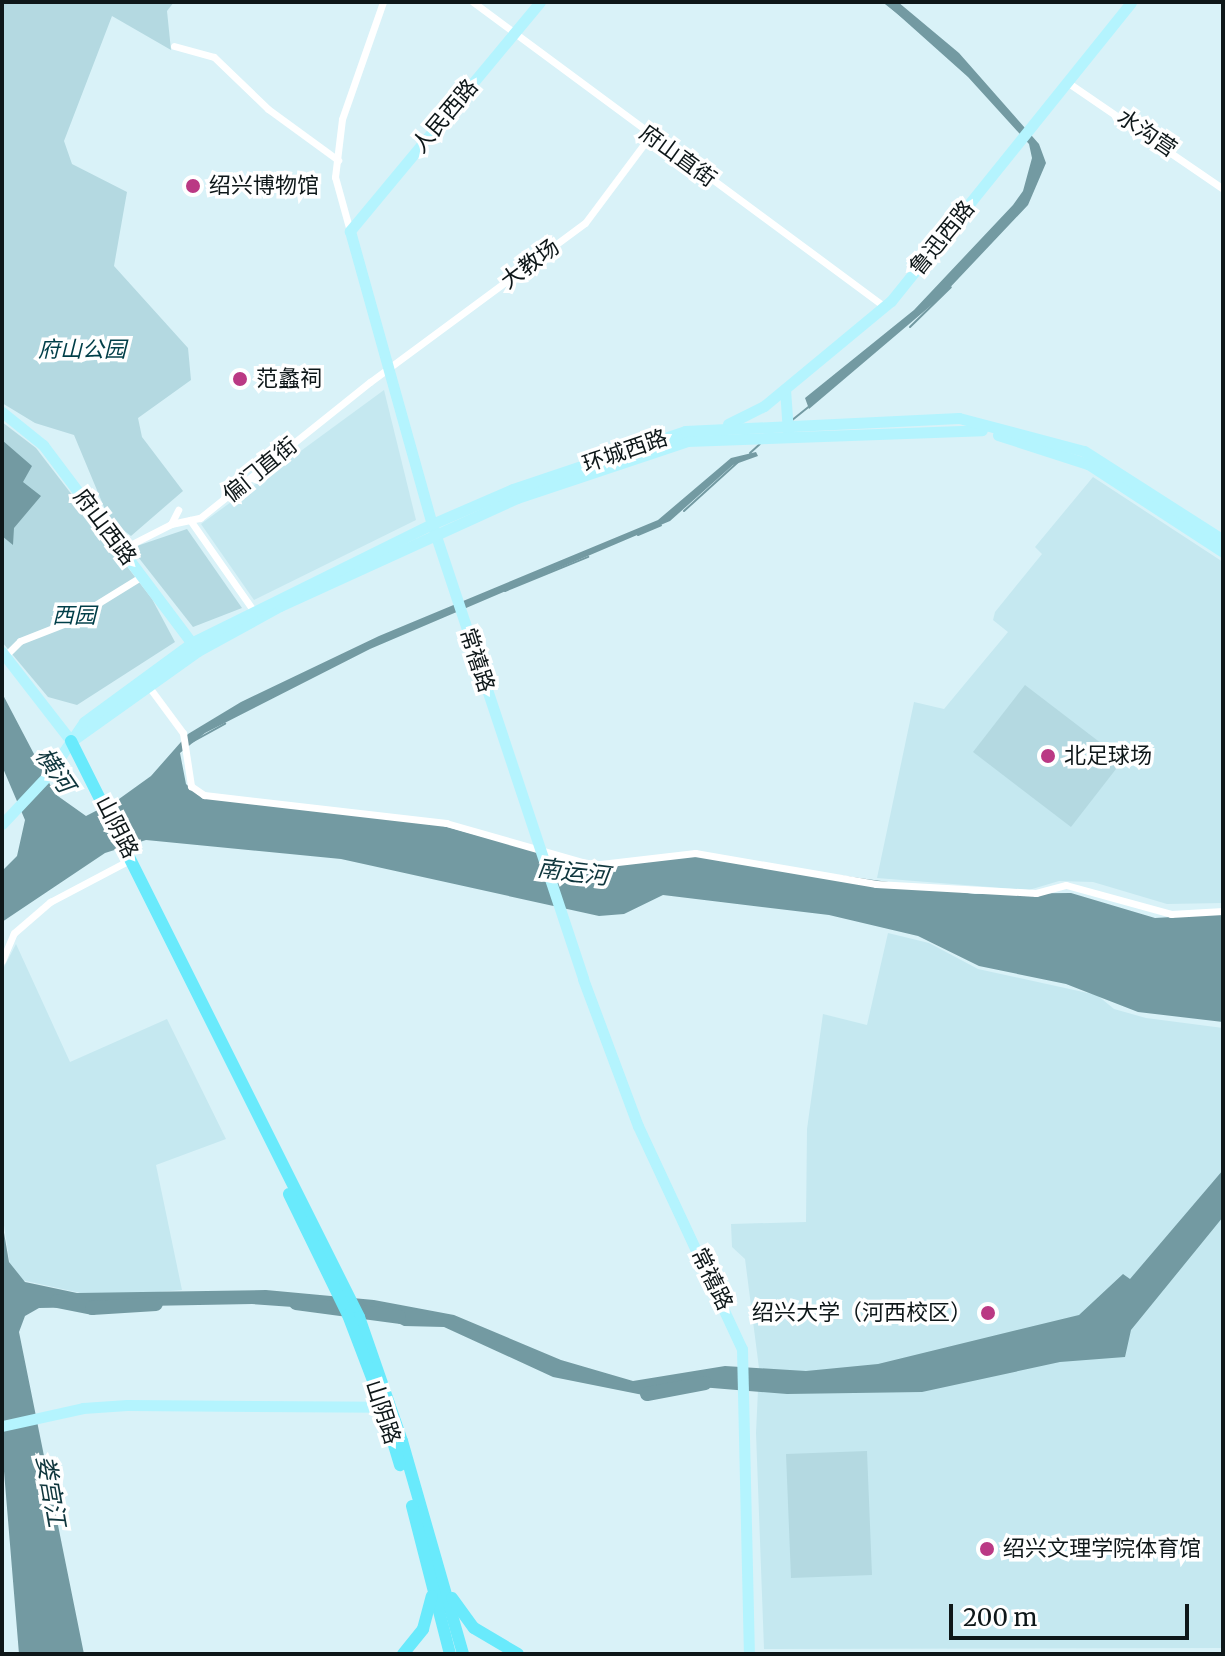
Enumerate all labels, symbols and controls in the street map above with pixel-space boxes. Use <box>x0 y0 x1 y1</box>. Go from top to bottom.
street label: 人民西路 <box>407 74 483 158</box>
street label: 水沟营 <box>1112 104 1182 162</box>
street label: 府山直街 <box>635 119 721 193</box>
place label: 绍兴博物馆 <box>209 173 319 199</box>
marker: 绍兴博物馆 <box>184 177 202 195</box>
street label: 鲁迅西路 <box>904 195 980 281</box>
street label: 大教场 <box>496 234 564 294</box>
park label: 府山公园 <box>38 337 126 363</box>
place label: 范蠡祠 <box>256 366 322 392</box>
marker: 范蠡祠 <box>231 370 249 388</box>
street label: 环城西路 <box>579 424 671 478</box>
street label: 偏门直街 <box>217 432 303 508</box>
street label: 府山西路 <box>68 484 142 570</box>
park label: 西园 <box>52 603 96 629</box>
street label: 常禧路 <box>454 625 500 695</box>
water label: 横河 <box>30 742 80 798</box>
place label: 北足球场 <box>1064 743 1152 769</box>
marker: 北足球场 <box>1039 747 1057 765</box>
street label: 山阴路 <box>90 792 144 862</box>
water label: 南运河 <box>536 853 610 891</box>
street label: 常禧路 <box>686 1244 738 1314</box>
place label: 绍兴大学（河西校区） <box>752 1300 972 1326</box>
marker: 绍兴大学（河西校区） <box>979 1304 997 1322</box>
street label: 山阴路 <box>360 1377 406 1447</box>
water label: 娄宫江 <box>31 1453 71 1529</box>
place label: 绍兴文理学院体育馆 <box>1003 1536 1201 1562</box>
marker: 绍兴文理学院体育馆 <box>978 1540 996 1558</box>
scale bar <box>953 1588 1193 1638</box>
text: 200 m <box>963 1602 1037 1633</box>

